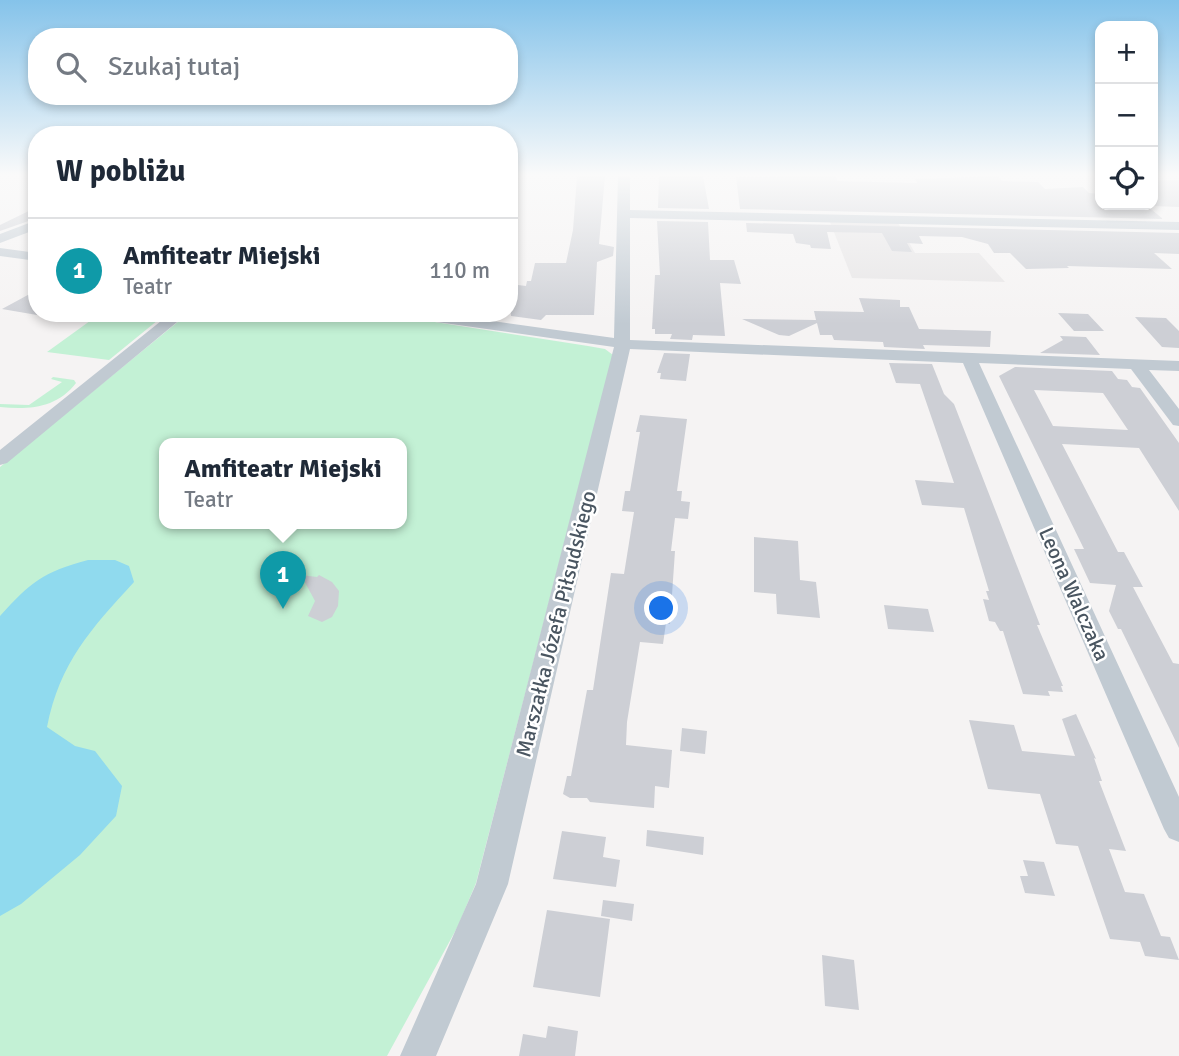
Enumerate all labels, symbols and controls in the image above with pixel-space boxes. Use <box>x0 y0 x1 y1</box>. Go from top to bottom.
map controls <box>1095 21 1158 210</box>
button: + <box>1095 21 1158 84</box>
search box <box>28 28 518 105</box>
icon: search <box>52 48 90 86</box>
text: Szukaj tutaj <box>108 51 240 83</box>
button: − <box>1095 84 1158 147</box>
button: locate <box>1095 147 1158 210</box>
text: W pobliżu <box>56 153 185 190</box>
text: Amfiteatr Miejski <box>123 240 321 272</box>
text: 1 <box>73 256 85 285</box>
text: 110 m <box>429 256 490 285</box>
text: Teatr <box>123 272 172 301</box>
popup <box>159 438 407 529</box>
text: Amfiteatr Miejski <box>184 453 382 485</box>
text: Teatr <box>184 485 233 514</box>
street label: Marszałka Józefa Piłsudskiego <box>510 488 602 760</box>
street label: Leona Walczaka <box>1033 523 1115 665</box>
pin: 1 <box>260 551 306 609</box>
your location <box>644 591 678 625</box>

